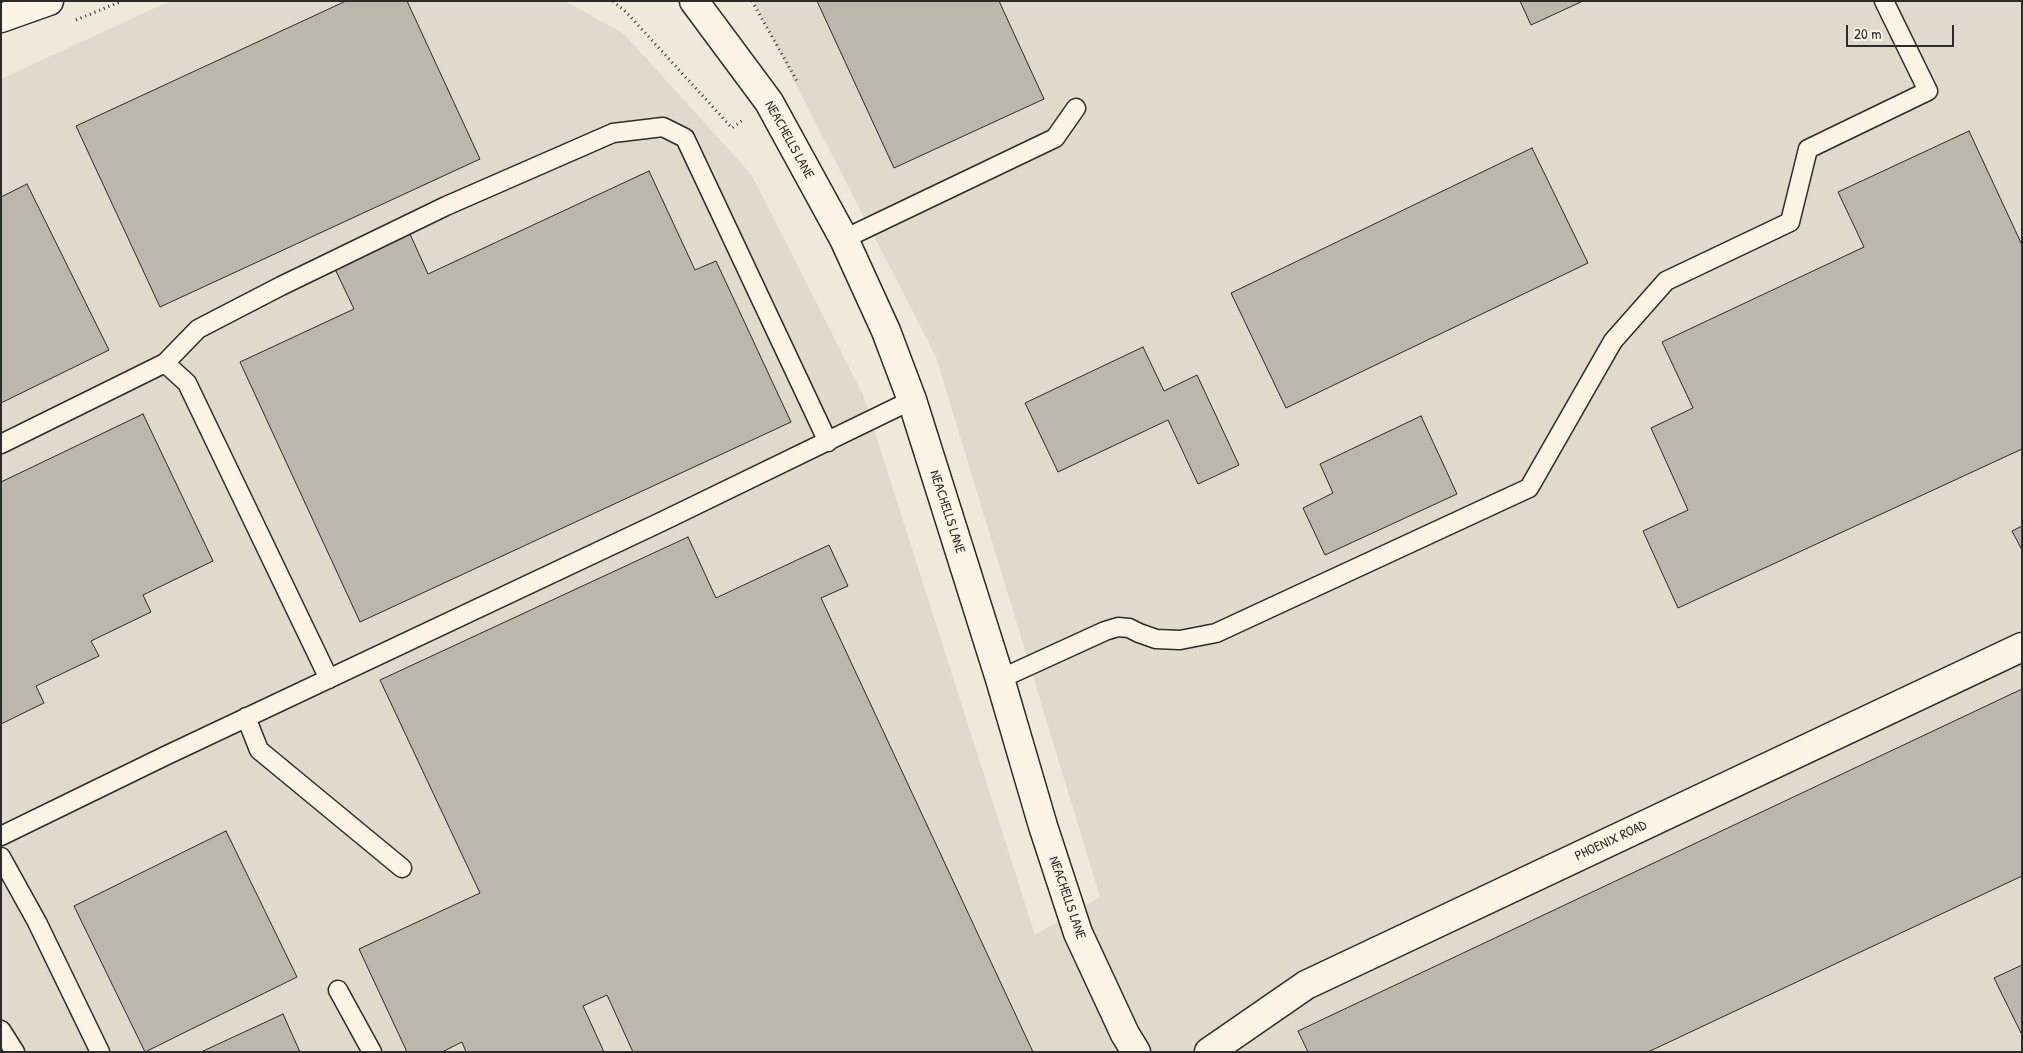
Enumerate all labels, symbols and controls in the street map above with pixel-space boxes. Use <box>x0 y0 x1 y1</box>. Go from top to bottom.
scale bar <box>1848 15 1956 47</box>
text: 20 m <box>1854 23 1881 44</box>
street label: NEACHELLS LANE <box>761 98 817 182</box>
street label: NEACHELLS LANE <box>926 468 968 556</box>
street label: PHOENIX ROAD <box>1572 817 1650 865</box>
street label: NEACHELLS LANE <box>1045 854 1089 942</box>

